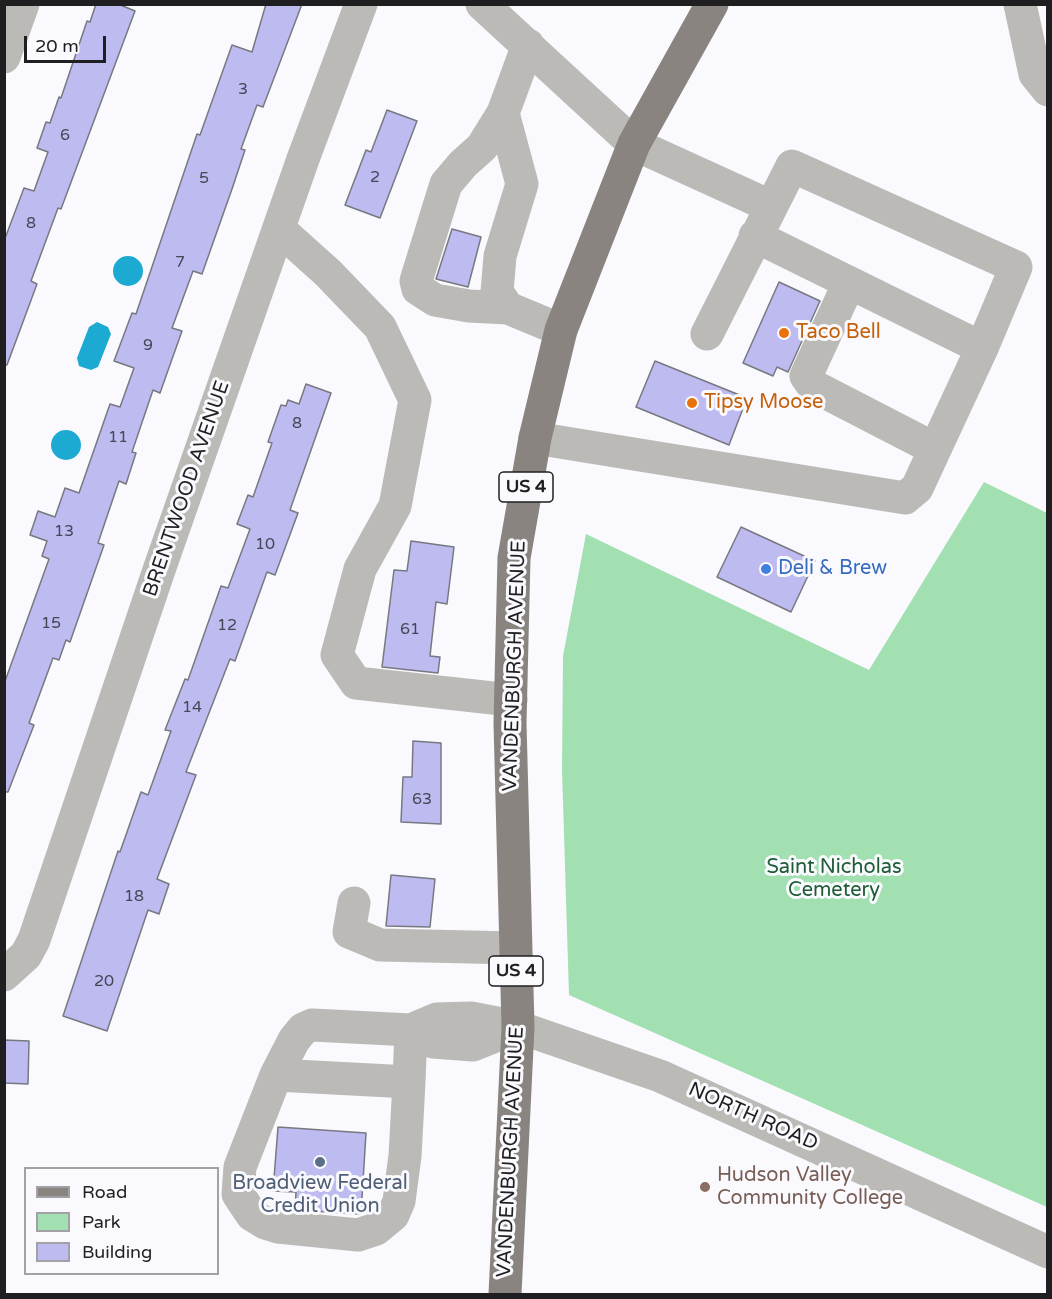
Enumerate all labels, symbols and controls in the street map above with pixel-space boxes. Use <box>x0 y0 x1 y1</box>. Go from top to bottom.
scale bar <box>27 24 110 62</box>
text: 20 m <box>35 35 79 57</box>
house number: 3 <box>238 80 248 100</box>
house number: 6 <box>60 126 70 146</box>
house number: 2 <box>370 168 380 188</box>
house number: 5 <box>199 169 209 189</box>
house number: 8 <box>26 214 36 234</box>
house number: 7 <box>175 253 185 273</box>
place label: Taco Bell <box>796 321 881 345</box>
marker: Taco Bell <box>777 326 791 340</box>
house number: 9 <box>143 336 153 356</box>
street label: BRENTWOOD AVENUE <box>139 378 235 600</box>
place label: Tipsy Moose <box>704 391 823 415</box>
marker: Tipsy Moose <box>685 396 699 410</box>
house number: 8 <box>292 414 302 434</box>
house number: 11 <box>108 428 128 448</box>
road number: US 4 <box>499 472 553 502</box>
house number: 13 <box>54 522 74 542</box>
house number: 10 <box>255 535 275 555</box>
street label: VANDENBURGH AVENUE <box>499 540 531 792</box>
place label: Deli & Brew <box>778 557 887 581</box>
marker: Deli & Brew <box>759 562 773 576</box>
house number: 15 <box>41 614 61 634</box>
house number: 12 <box>217 616 237 636</box>
house number: 61 <box>400 620 420 640</box>
house number: 14 <box>182 698 202 718</box>
house number: 63 <box>412 790 432 810</box>
park label: Saint Nicholas Cemetery <box>767 856 901 903</box>
house number: 18 <box>124 887 144 907</box>
road number: US 4 <box>489 956 543 986</box>
house number: 20 <box>94 972 114 992</box>
street label: VANDENBURGH AVENUE <box>492 1026 530 1278</box>
street label: NORTH ROAD <box>685 1078 821 1156</box>
marker: Broadview Federal Credit Union <box>313 1155 327 1169</box>
place label: Hudson Valley Community College <box>717 1164 903 1211</box>
legend <box>24 1167 219 1275</box>
place label: Broadview Federal Credit Union <box>232 1172 408 1219</box>
marker: Hudson Valley Community College <box>698 1180 712 1194</box>
text: Road <box>82 1181 127 1203</box>
text: Park <box>82 1211 120 1233</box>
text: Building <box>82 1241 152 1263</box>

